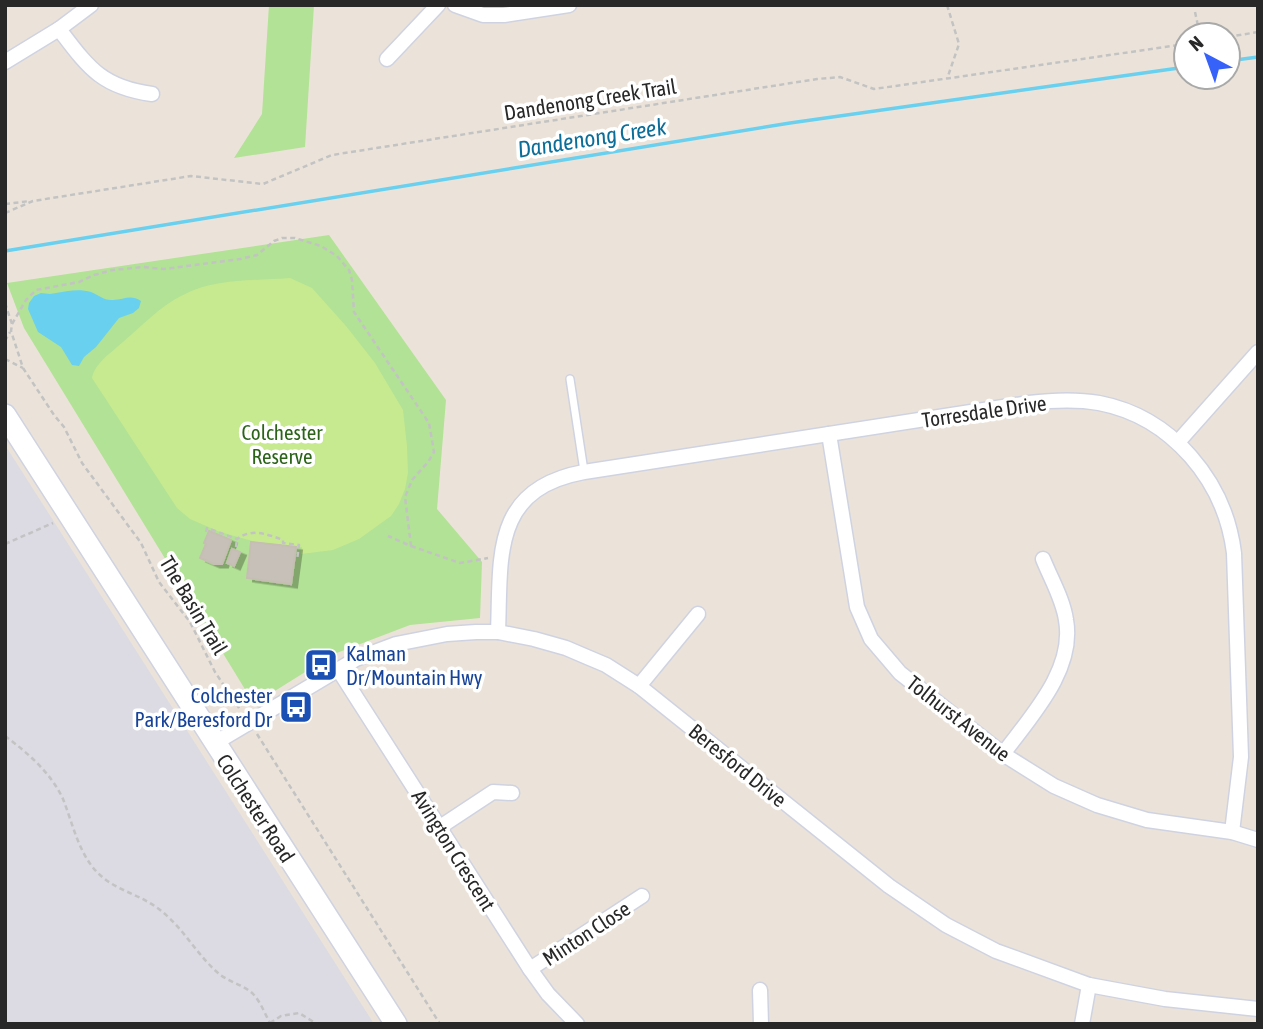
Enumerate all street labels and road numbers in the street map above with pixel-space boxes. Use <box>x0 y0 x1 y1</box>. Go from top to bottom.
street label: Dandenong Creek Trail <box>502 73 678 124</box>
street label: Torresdale Drive <box>920 390 1048 432</box>
street label: The Basin Trail <box>155 552 233 659</box>
street label: Tolhurst Avenue <box>903 670 1015 766</box>
street label: Beresford Drive <box>685 719 791 811</box>
street label: Colchester Road <box>212 749 300 867</box>
street label: Avington Crescent <box>407 785 501 915</box>
street label: Minton Close <box>538 896 634 970</box>

